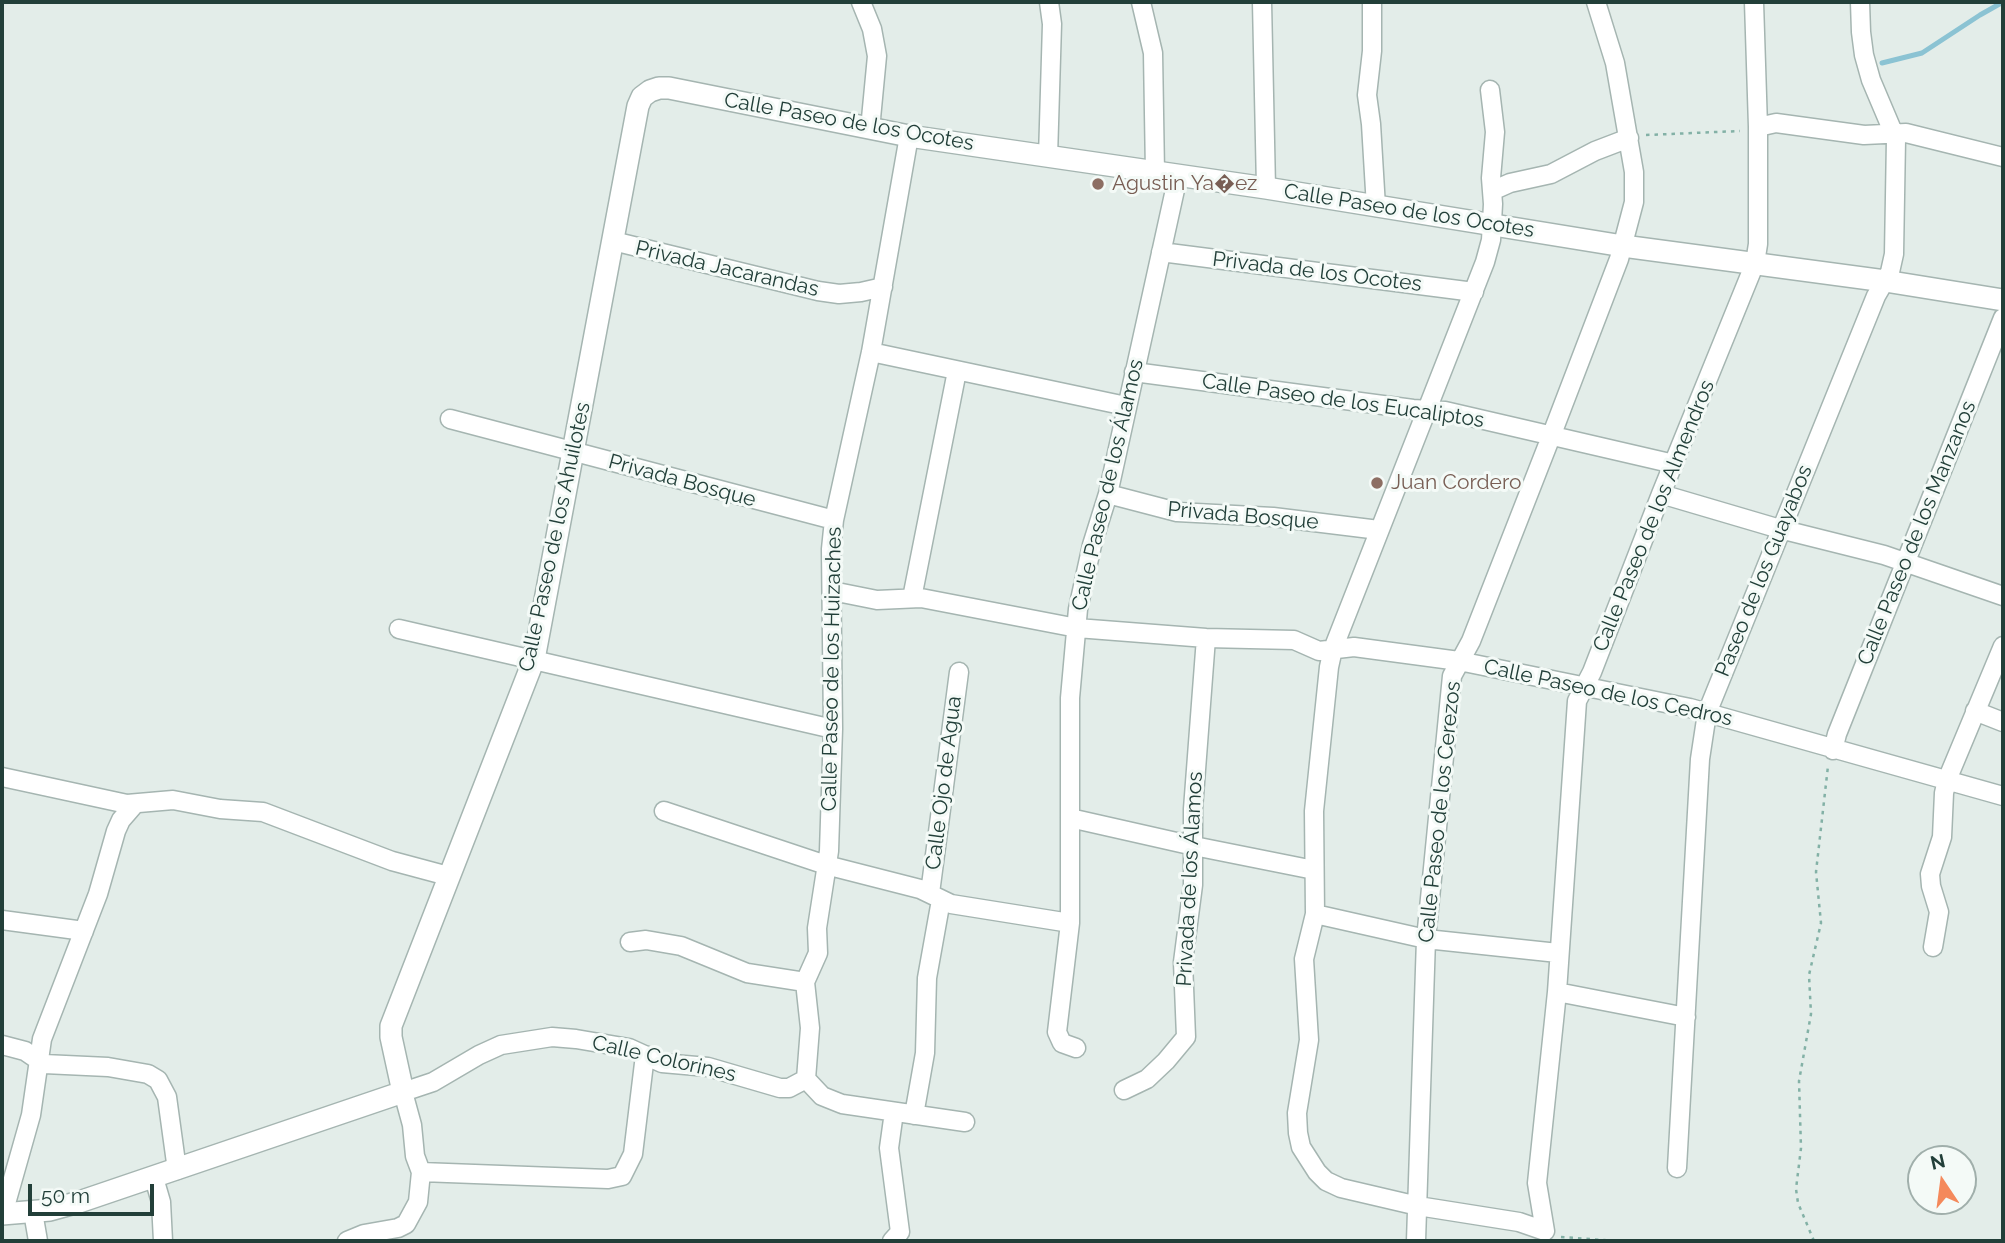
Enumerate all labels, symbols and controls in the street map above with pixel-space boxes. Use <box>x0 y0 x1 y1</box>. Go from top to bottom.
street label: Calle Paseo de los Ocotes <box>722 88 976 156</box>
place label: Agustin Ya�ez <box>1112 171 1257 197</box>
marker: Agustin Ya�ez <box>1090 176 1106 192</box>
street label: Calle Paseo de los Ocotes <box>1282 179 1536 243</box>
street label: Privada Jacarandas <box>633 236 821 302</box>
street label: Privada de los Ocotes <box>1211 247 1423 297</box>
street label: Calle Paseo de los Álamos <box>1067 357 1149 613</box>
street label: Calle Paseo de los Eucaliptos <box>1200 369 1486 433</box>
street label: Calle Paseo de los Almendros <box>1588 377 1720 655</box>
street label: Calle Paseo de los Manzanos <box>1852 397 1982 669</box>
street label: Calle Paseo de los Ahuilotes <box>514 400 596 674</box>
street label: Privada Bosque <box>606 449 758 513</box>
street label: Paseo de los Guayabos <box>1710 462 1818 680</box>
place label: Juan Cordero <box>1391 470 1521 496</box>
marker: Juan Cordero <box>1369 475 1385 491</box>
street label: Privada Bosque <box>1166 497 1320 535</box>
street label: Calle Paseo de los Huizaches <box>817 526 847 812</box>
street label: Calle Paseo de los Cedros <box>1481 654 1735 732</box>
street label: Calle Paseo de los Cerezos <box>1414 680 1466 944</box>
street label: Calle Ojo de Agua <box>921 695 967 871</box>
street label: Privada de los Álamos <box>1172 771 1208 987</box>
street label: Calle Colorines <box>590 1030 738 1088</box>
north arrow <box>1907 1145 1977 1215</box>
text: N <box>1928 1149 1947 1174</box>
scale bar <box>32 1170 158 1214</box>
text: 50 m <box>41 1183 90 1208</box>

